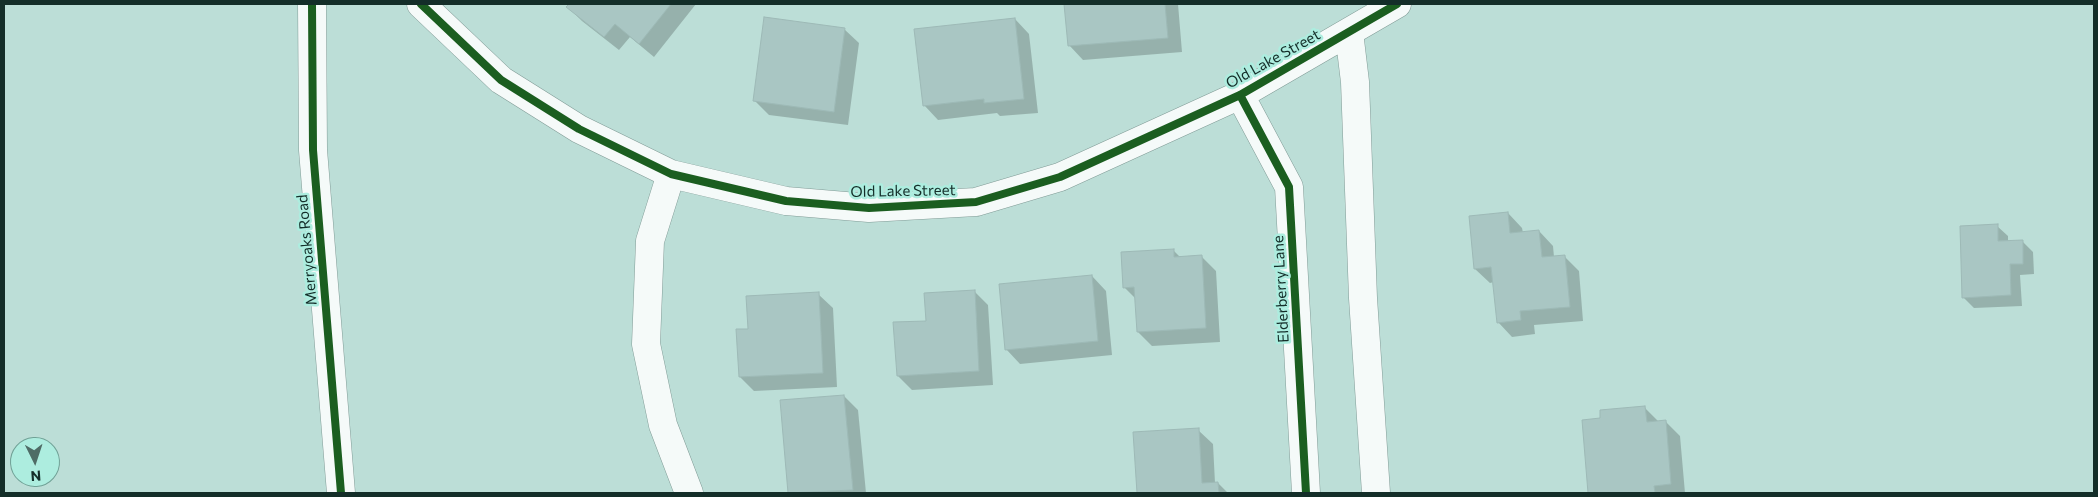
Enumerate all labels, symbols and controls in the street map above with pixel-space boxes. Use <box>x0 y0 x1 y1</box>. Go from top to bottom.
street label: Old Lake Street <box>1223 26 1323 92</box>
street label: Old Lake Street <box>850 181 956 201</box>
street label: Merryoaks Road <box>293 194 321 306</box>
street label: Elderberry Lane <box>1269 235 1293 343</box>
north arrow <box>10 437 60 487</box>
text: N <box>30 468 42 485</box>

